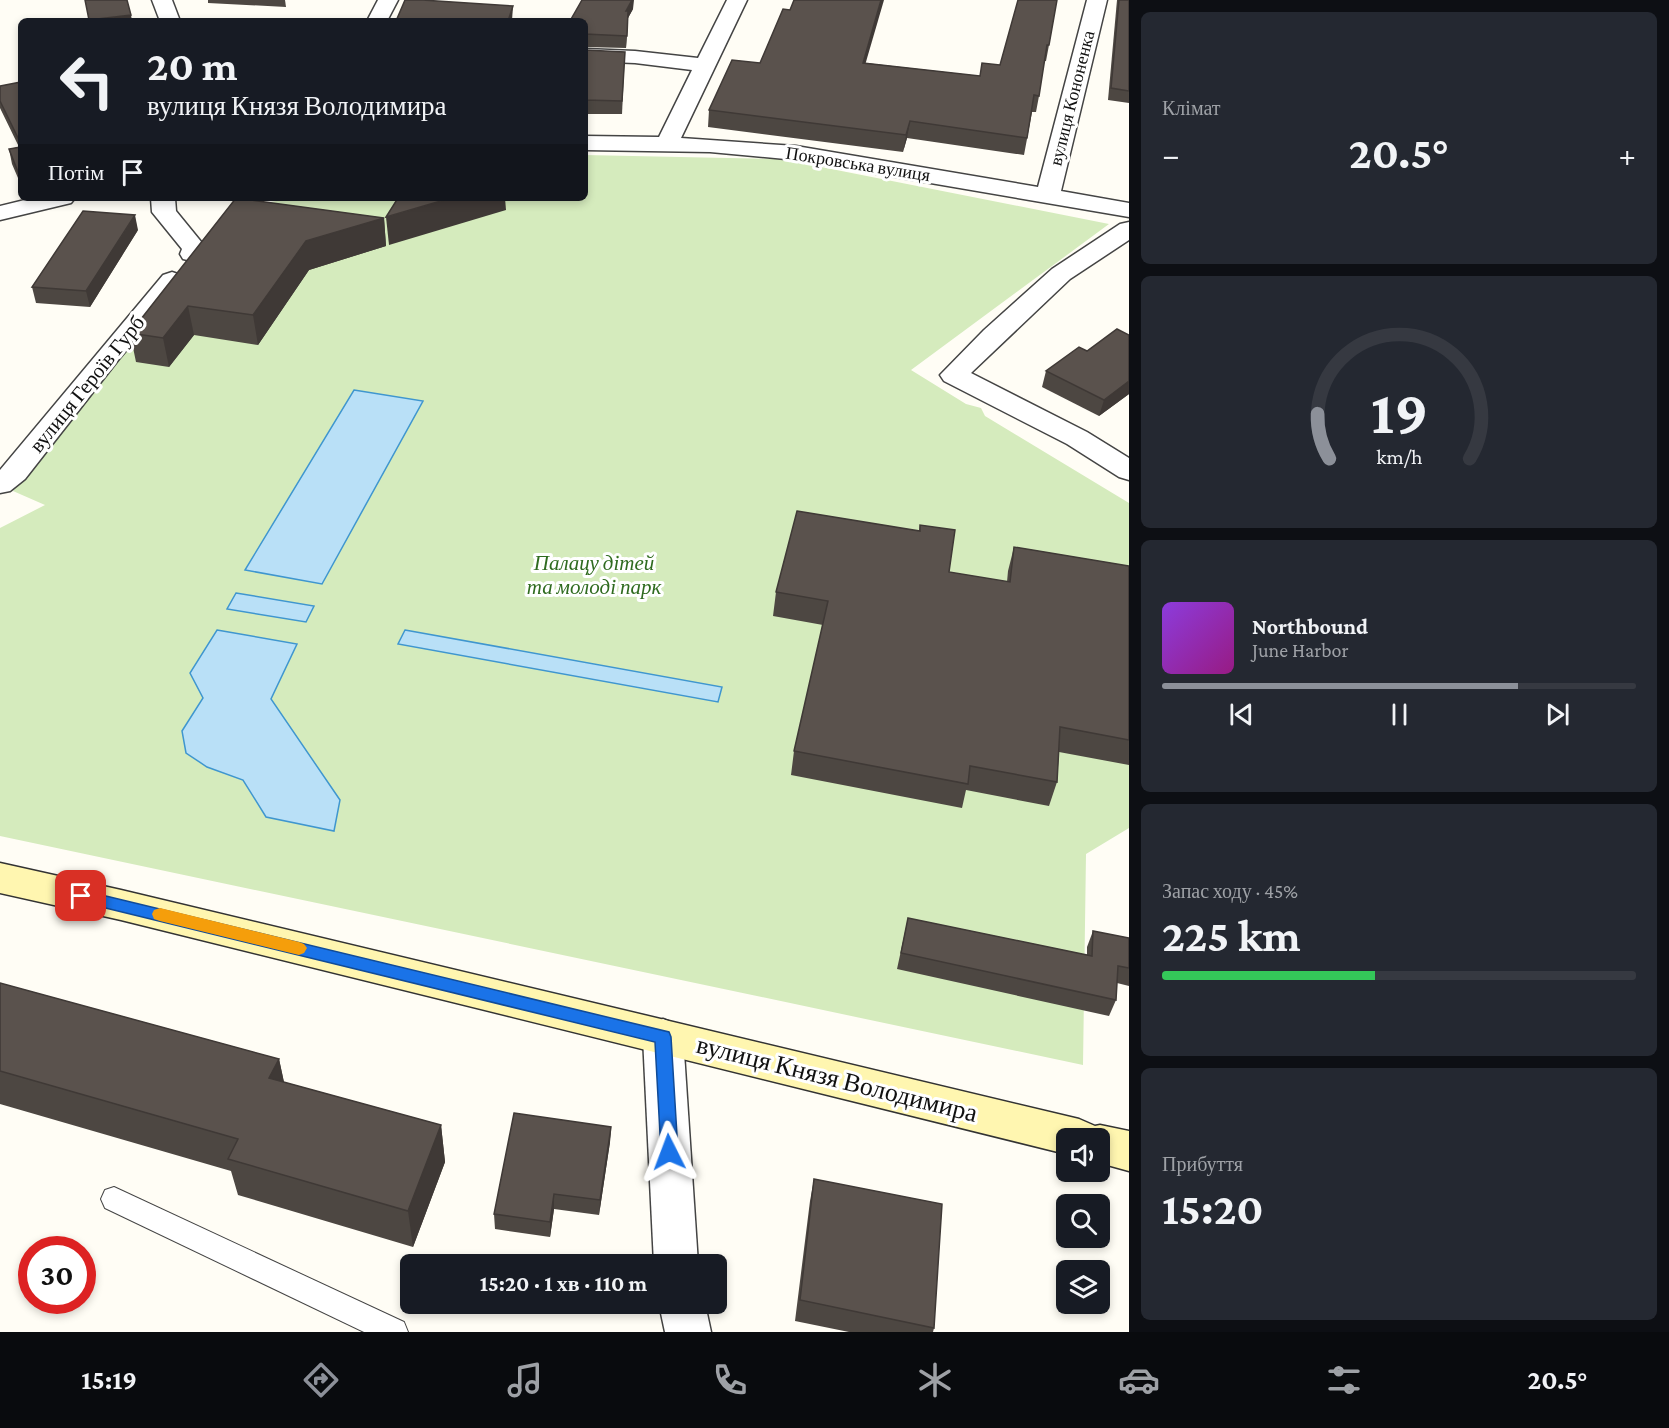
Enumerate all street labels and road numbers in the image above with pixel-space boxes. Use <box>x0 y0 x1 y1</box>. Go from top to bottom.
street label: вулиця Кононенка <box>1046 28 1098 168</box>
street label: Покровська вулиця <box>784 143 932 185</box>
street label: вулиця Героїв Гурб <box>25 311 149 457</box>
street label: вулиця Князя Володимира <box>694 1030 981 1128</box>

